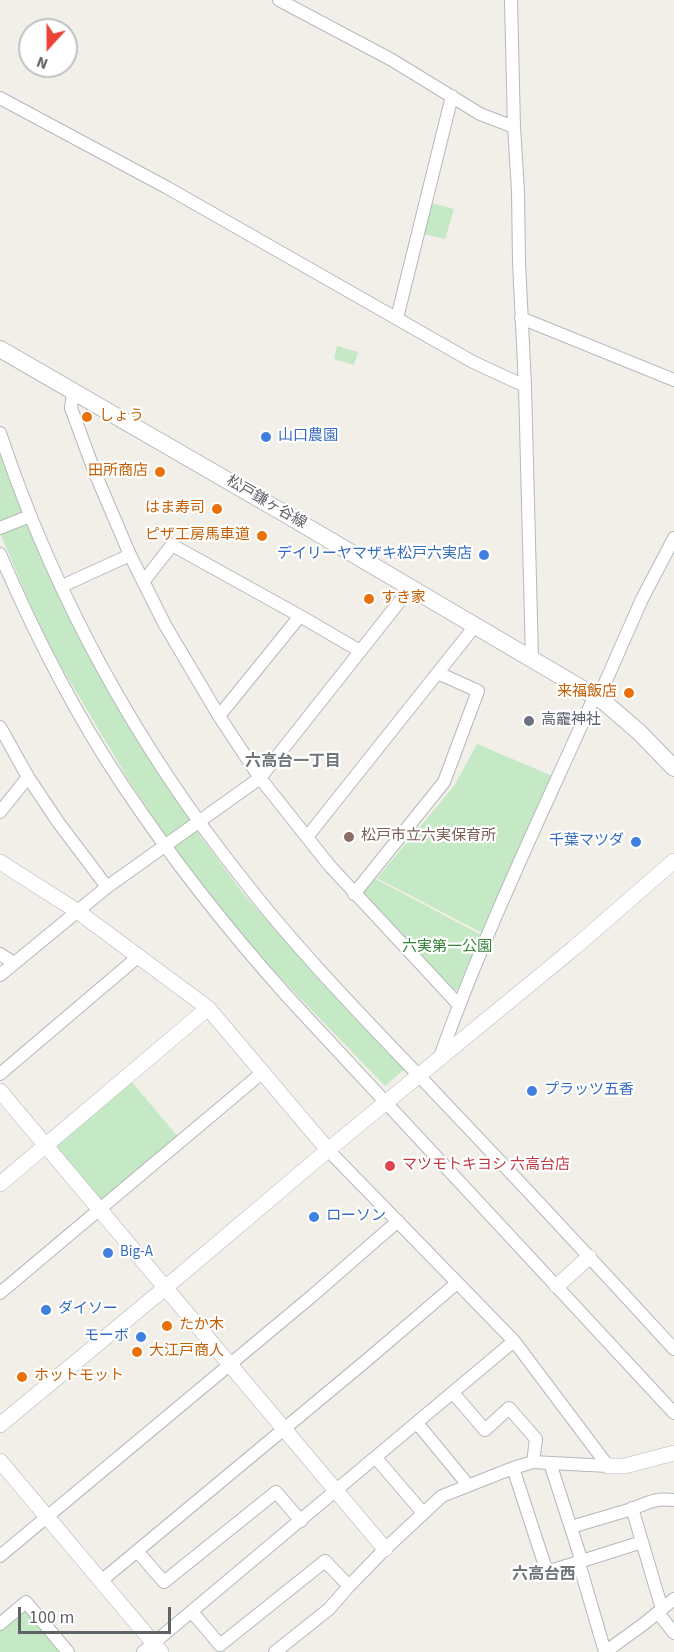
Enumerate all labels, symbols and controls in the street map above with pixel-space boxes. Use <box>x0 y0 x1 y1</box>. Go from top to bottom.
north arrow <box>18 18 78 78</box>
text: N <box>33 51 51 75</box>
place label: しょう <box>99 408 144 426</box>
marker: しょう <box>80 410 94 424</box>
place label: 山口農園 <box>278 428 338 446</box>
marker: 山口農園 <box>259 430 273 444</box>
place label: 田所商店 <box>88 463 148 481</box>
marker: 田所商店 <box>153 465 167 479</box>
street label: 松戸鎌ヶ谷線 <box>223 473 309 533</box>
place label: はま寿司 <box>145 500 205 518</box>
marker: はま寿司 <box>210 502 224 516</box>
place label: ピザ工房馬車道 <box>145 527 250 545</box>
marker: ピザ工房馬車道 <box>255 529 269 543</box>
place label: デイリーヤマザキ松戸六実店 <box>277 546 472 564</box>
marker: デイリーヤマザキ松戸六実店 <box>477 548 491 562</box>
place label: すき家 <box>381 590 426 608</box>
marker: すき家 <box>362 592 376 606</box>
place label: 来福飯店 <box>557 684 617 702</box>
marker: 来福飯店 <box>622 686 636 700</box>
place label: 高靇神社 <box>541 712 601 730</box>
marker: 高靇神社 <box>522 714 536 728</box>
district label: 六高台一丁目 <box>245 752 341 772</box>
place label: 松戸市立六実保育所 <box>361 828 496 846</box>
marker: 松戸市立六実保育所 <box>342 830 356 844</box>
place label: 千葉マツダ <box>549 833 624 851</box>
marker: 千葉マツダ <box>629 835 643 849</box>
park label: 六実第一公園 <box>402 939 492 957</box>
place label: プラッツ五香 <box>544 1082 634 1100</box>
marker: プラッツ五香 <box>525 1084 539 1098</box>
place label: マツモトキヨシ 六高台店 <box>402 1157 570 1175</box>
marker: マツモトキヨシ 六高台店 <box>383 1159 397 1173</box>
place label: ローソン <box>326 1208 386 1226</box>
marker: ローソン <box>307 1210 321 1224</box>
place label: Big-A <box>120 1244 153 1262</box>
marker: Big-A <box>101 1246 115 1260</box>
place label: ダイソー <box>58 1301 118 1319</box>
marker: ダイソー <box>39 1303 53 1317</box>
place label: たか木 <box>179 1317 224 1335</box>
marker: たか木 <box>160 1319 174 1333</box>
place label: モーボ <box>84 1328 129 1346</box>
marker: モーボ <box>134 1330 148 1344</box>
place label: 大江戸商人 <box>149 1343 224 1361</box>
marker: 大江戸商人 <box>130 1345 144 1359</box>
place label: ホットモット <box>34 1368 124 1386</box>
marker: ホットモット <box>15 1370 29 1384</box>
district label: 六高台西 <box>512 1565 576 1585</box>
scale bar <box>21 1595 174 1633</box>
text: 100 m <box>29 1605 74 1630</box>

